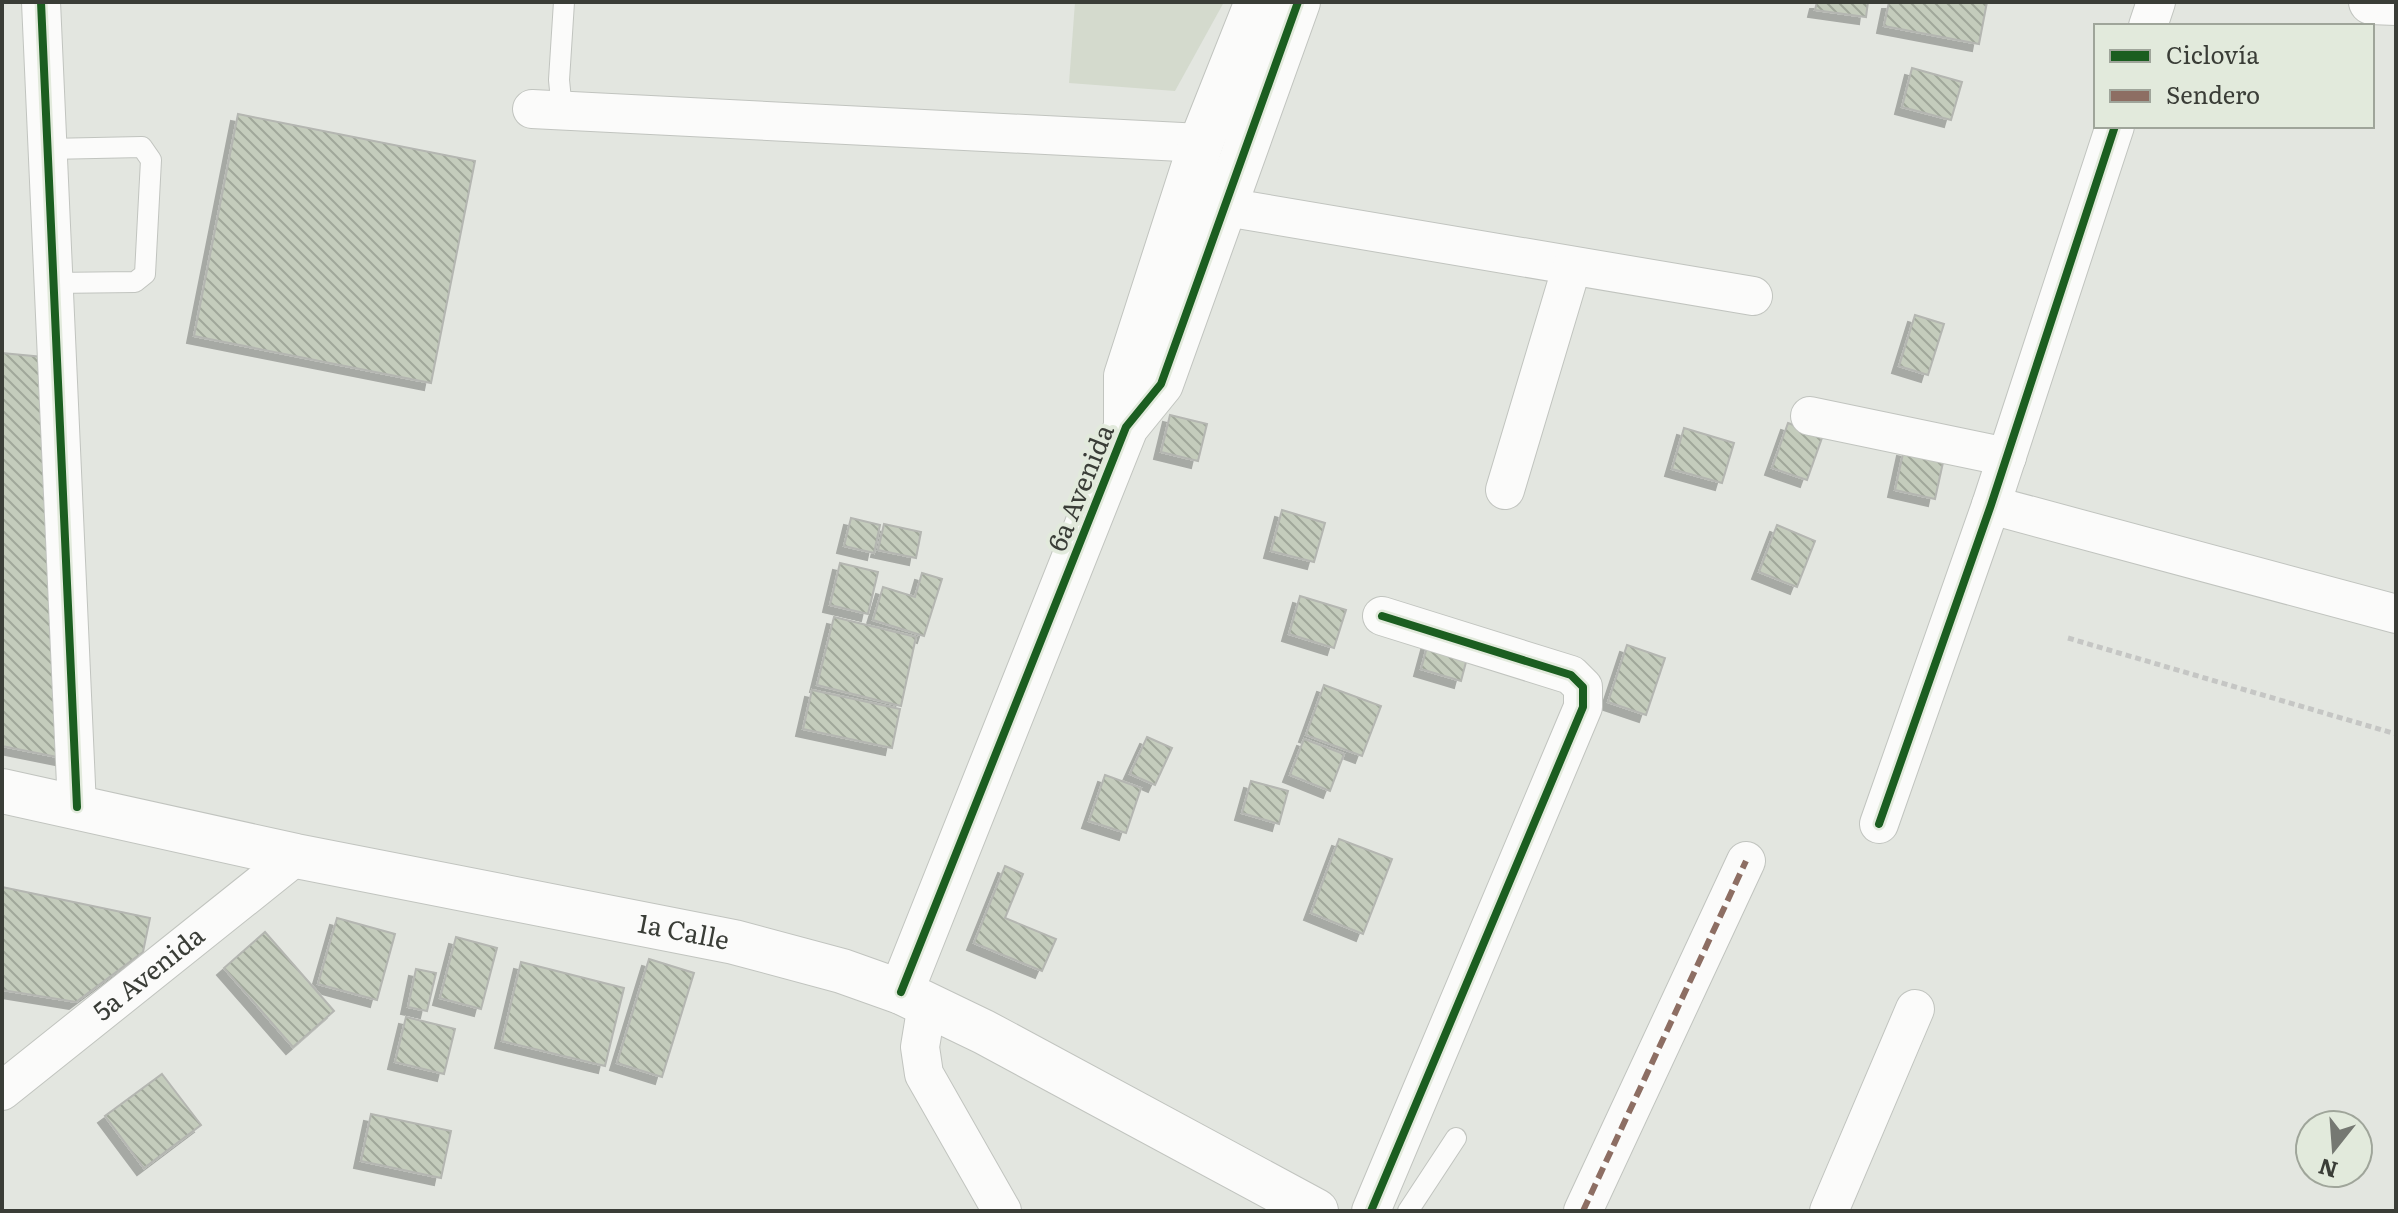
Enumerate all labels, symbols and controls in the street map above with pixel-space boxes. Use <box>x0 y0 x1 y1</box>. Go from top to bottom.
legend <box>2094 24 2374 128</box>
text: Ciclovía <box>2166 36 2259 71</box>
text: Sendero <box>2166 76 2260 111</box>
street label: 6a Avenida <box>1036 418 1122 556</box>
street label: 1a Calle <box>635 902 733 958</box>
street label: 5a Avenida <box>83 915 211 1028</box>
north arrow <box>2294 1109 2374 1189</box>
text: N <box>2314 1151 2341 1188</box>

